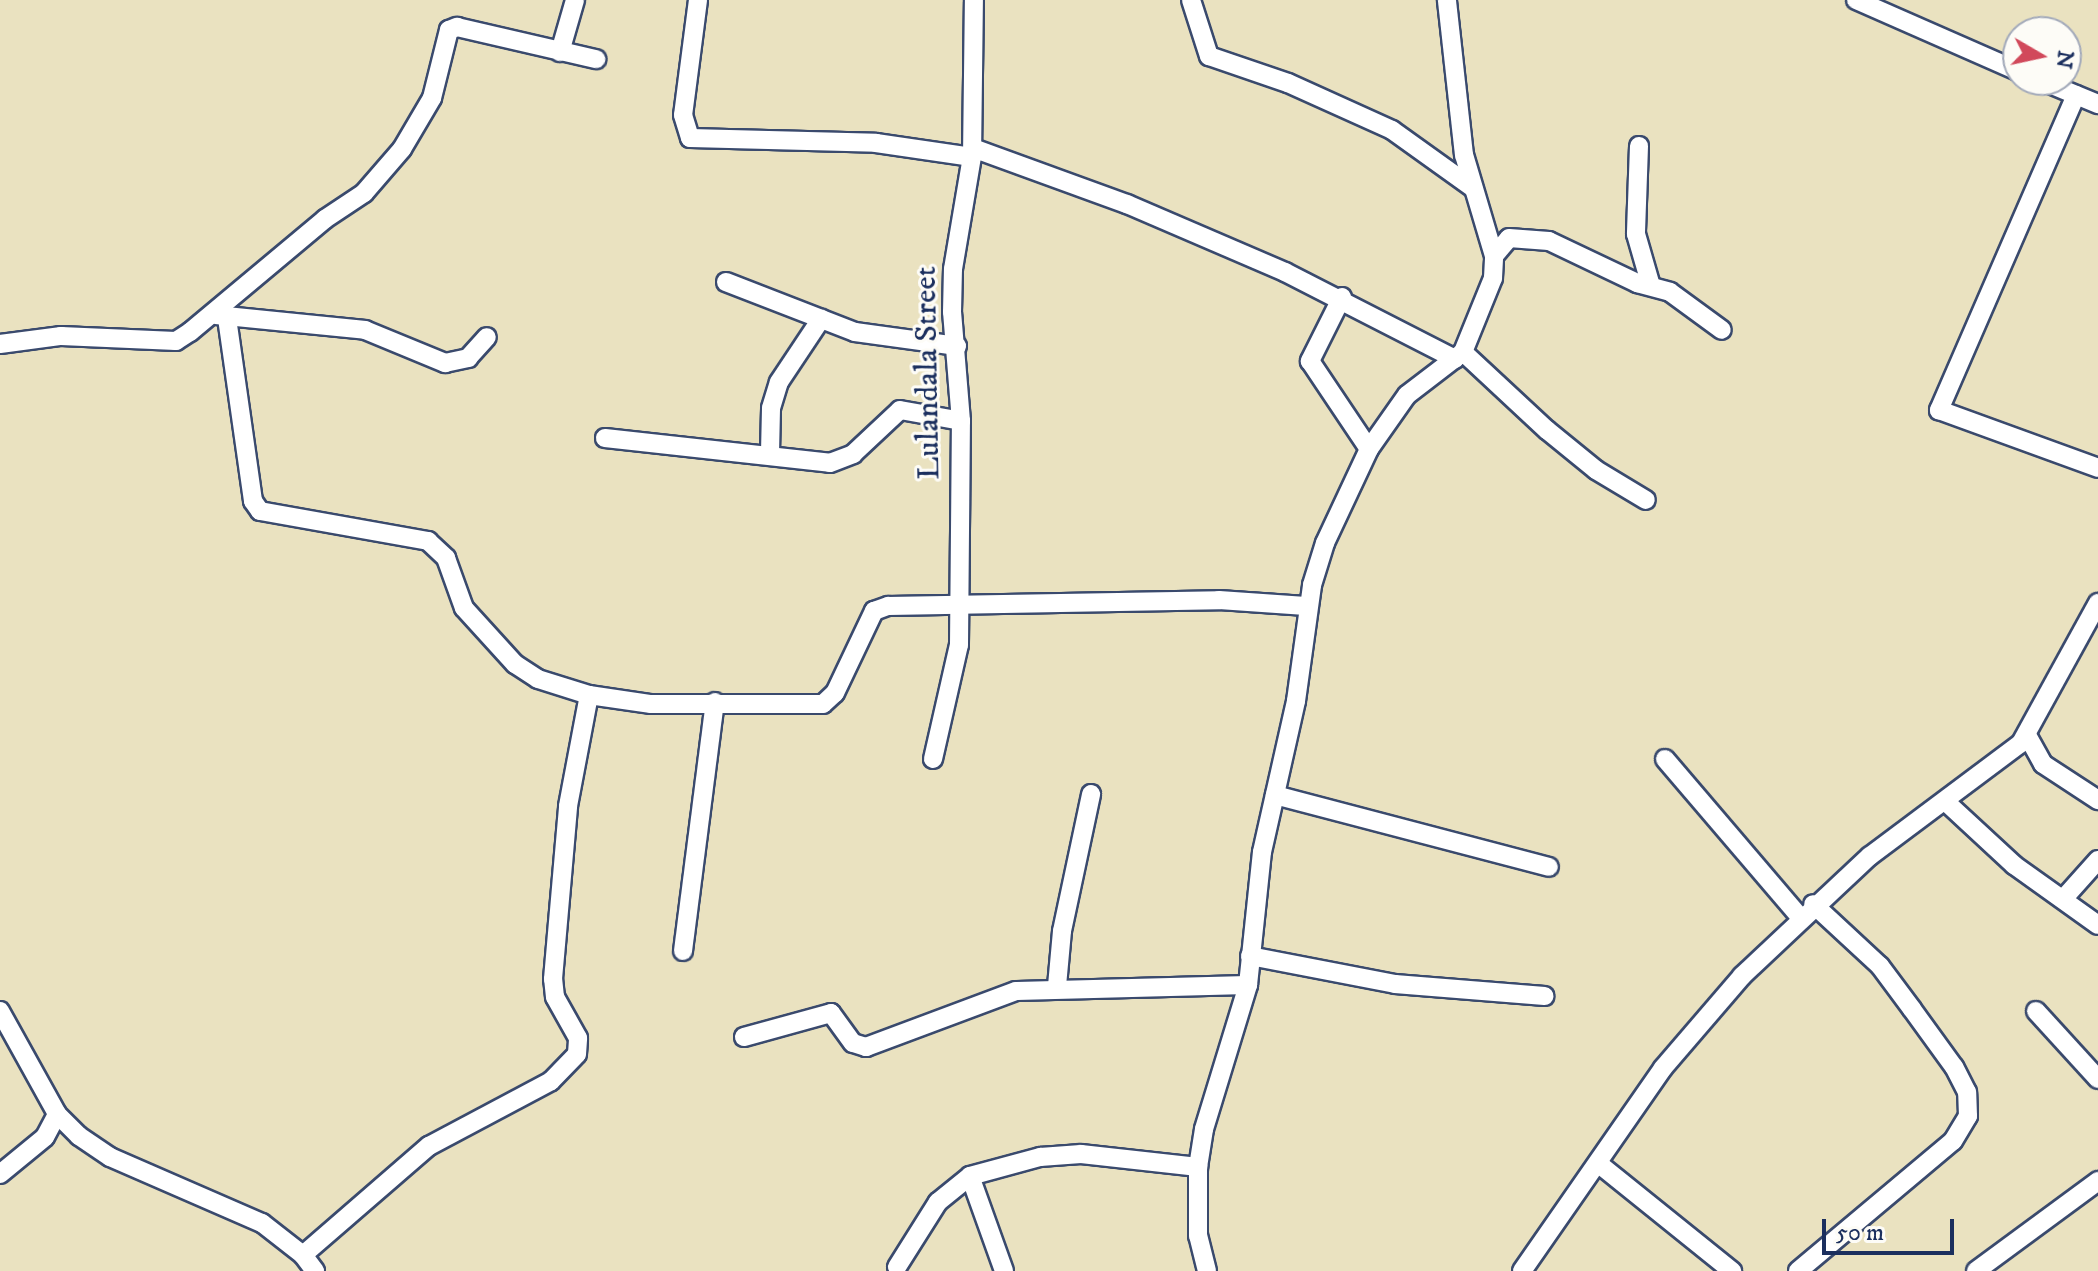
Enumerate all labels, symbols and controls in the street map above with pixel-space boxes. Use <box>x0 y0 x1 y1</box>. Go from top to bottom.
north arrow <box>2002 16 2082 96</box>
text: N <box>2049 48 2079 71</box>
street label: Lulandala Street <box>907 266 949 480</box>
scale bar <box>1826 1203 1958 1253</box>
text: 50 m <box>1836 1218 1884 1248</box>

